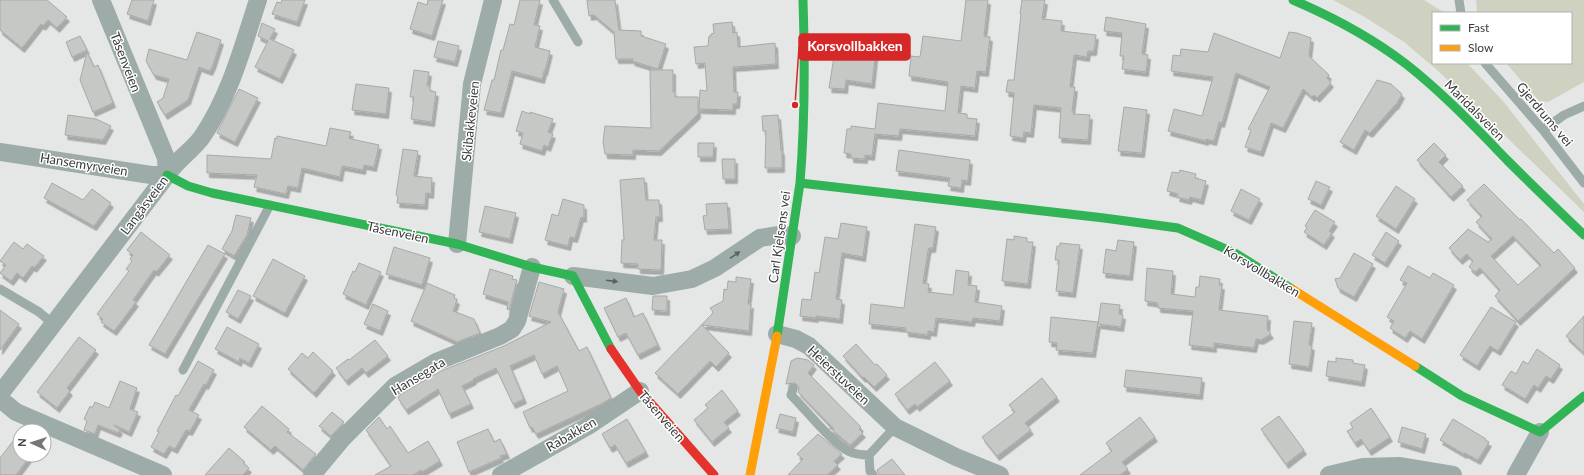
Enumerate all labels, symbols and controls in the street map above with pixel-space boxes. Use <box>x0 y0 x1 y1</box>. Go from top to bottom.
legend <box>1432 12 1572 64</box>
text: Fast <box>1468 20 1490 35</box>
street label: Tåsenveien <box>107 30 145 94</box>
callout: Korsvollbakken <box>799 34 910 60</box>
text: Korsvollbakken <box>807 37 903 54</box>
text: Slow <box>1468 40 1494 55</box>
street label: Maridalsveien <box>1441 76 1509 144</box>
street label: Gjerdrums vei <box>1513 79 1577 149</box>
street label: Skibakkeveien <box>458 80 482 162</box>
street label: Hansemyrveien <box>39 149 129 179</box>
street label: Langåsveien <box>117 172 171 238</box>
street label: Carl Kjelsens vei <box>765 190 793 284</box>
street label: Tåsenveien <box>366 218 430 246</box>
street label: Korsvollbakken <box>1221 242 1303 300</box>
one-way arrow <box>730 251 740 259</box>
one-way arrow <box>606 278 618 284</box>
street label: Heierstuveien <box>804 342 874 408</box>
street label: Hansegata <box>388 354 448 398</box>
street label: Tåsenveien <box>635 387 689 445</box>
street label: Rabakken <box>543 413 599 455</box>
north arrow <box>12 423 52 463</box>
text: N <box>15 438 28 447</box>

